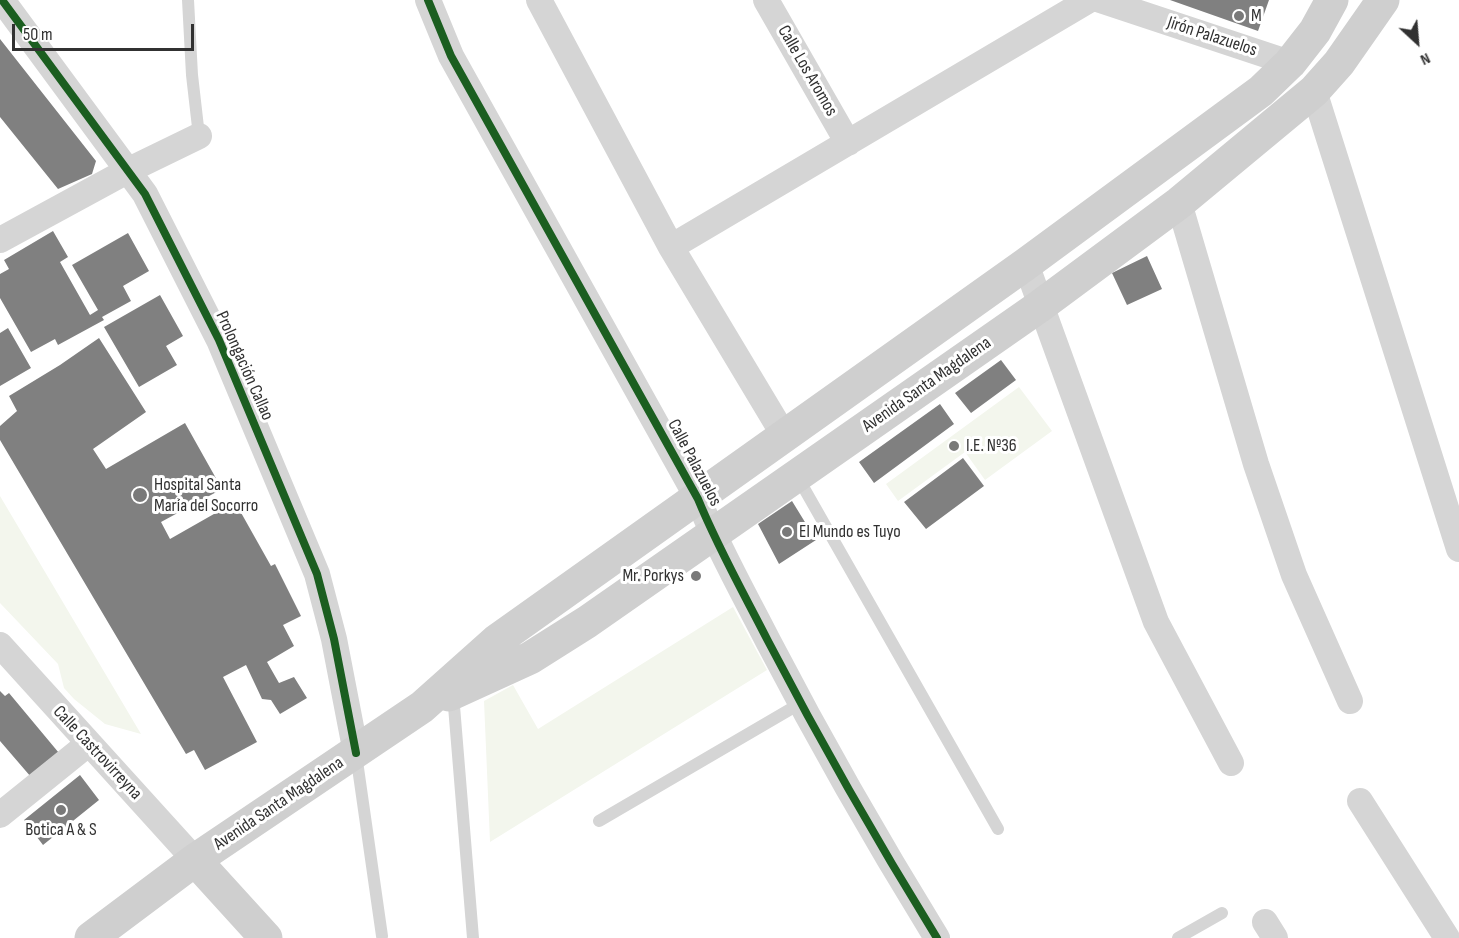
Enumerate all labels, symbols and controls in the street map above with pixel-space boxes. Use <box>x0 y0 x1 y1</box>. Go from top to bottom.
place label: M <box>1251 5 1262 27</box>
marker: M <box>1232 9 1246 23</box>
scale bar <box>15 12 196 50</box>
street label: Jirón Palazuelos <box>1164 12 1260 62</box>
north arrow <box>1387 12 1447 72</box>
street label: Calle Los Aromos <box>772 22 842 120</box>
text: 50 m <box>23 24 53 45</box>
text: N <box>1417 48 1433 69</box>
street label: Prolongación Callao <box>210 308 278 424</box>
street label: Avenida Santa Magdalena <box>859 333 995 437</box>
street label: Calle Palazuelos <box>662 416 726 510</box>
place label: I.E. Nº36 <box>966 435 1017 457</box>
marker: I.E. Nº36 <box>947 439 961 453</box>
place label: Hospital Santa María del Socorro <box>154 474 258 516</box>
marker: Hospital Santa María del Socorro <box>131 486 149 504</box>
place label: El Mundo es Tuyo <box>799 521 901 543</box>
marker: El Mundo es Tuyo <box>780 525 794 539</box>
place label: Mr. Porkys <box>622 565 684 587</box>
marker: Mr. Porkys <box>689 569 703 583</box>
street label: Calle Castrovirreyna <box>48 701 146 805</box>
street label: Avenida Santa Magdalena <box>210 753 348 855</box>
marker: Botica A & S <box>54 803 68 817</box>
place label: Botica A & S <box>25 819 97 841</box>

